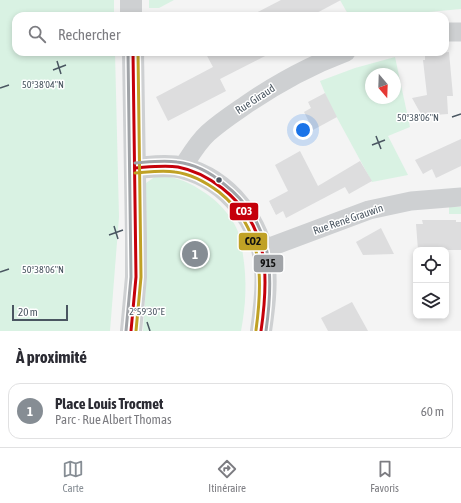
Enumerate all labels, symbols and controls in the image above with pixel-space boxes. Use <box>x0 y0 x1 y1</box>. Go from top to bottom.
search box <box>12 12 449 56</box>
icon: search <box>26 23 48 45</box>
text: Rechercher <box>58 26 120 43</box>
north arrow <box>365 68 401 104</box>
text: 50°38'04"N <box>22 79 64 90</box>
street label: Rue Giraud <box>233 82 277 116</box>
text: 50°38'06"N <box>397 112 439 123</box>
your location <box>293 120 313 140</box>
unlabelled marker <box>214 175 224 185</box>
street label: Rue René Grauwin <box>311 201 385 237</box>
line badge: CO3 <box>229 202 259 221</box>
text: CO3 <box>236 205 252 217</box>
line badge: CO2 <box>238 232 268 251</box>
text: CO2 <box>245 235 261 247</box>
pin: 1 <box>182 239 208 269</box>
map controls <box>413 247 449 319</box>
button: locate <box>413 247 449 283</box>
line badge: 915 <box>253 254 284 273</box>
text: 915 <box>260 257 276 269</box>
text: 50°38'06"N <box>22 264 64 275</box>
button: layers <box>413 283 449 319</box>
scale bar <box>12 303 68 322</box>
text: 20 m <box>18 306 38 318</box>
text: 2°59'30"E <box>129 306 165 317</box>
text: À proximité <box>16 347 87 367</box>
text: Place Louis Trocmet <box>55 395 163 412</box>
text: 1 <box>27 404 33 419</box>
text: 60 m <box>421 404 444 419</box>
text: Parc · Rue Albert Thomas <box>55 412 172 427</box>
tab: Carte <box>62 458 84 494</box>
tab: Itinéraire <box>208 458 246 494</box>
tab: Favoris <box>370 458 399 494</box>

